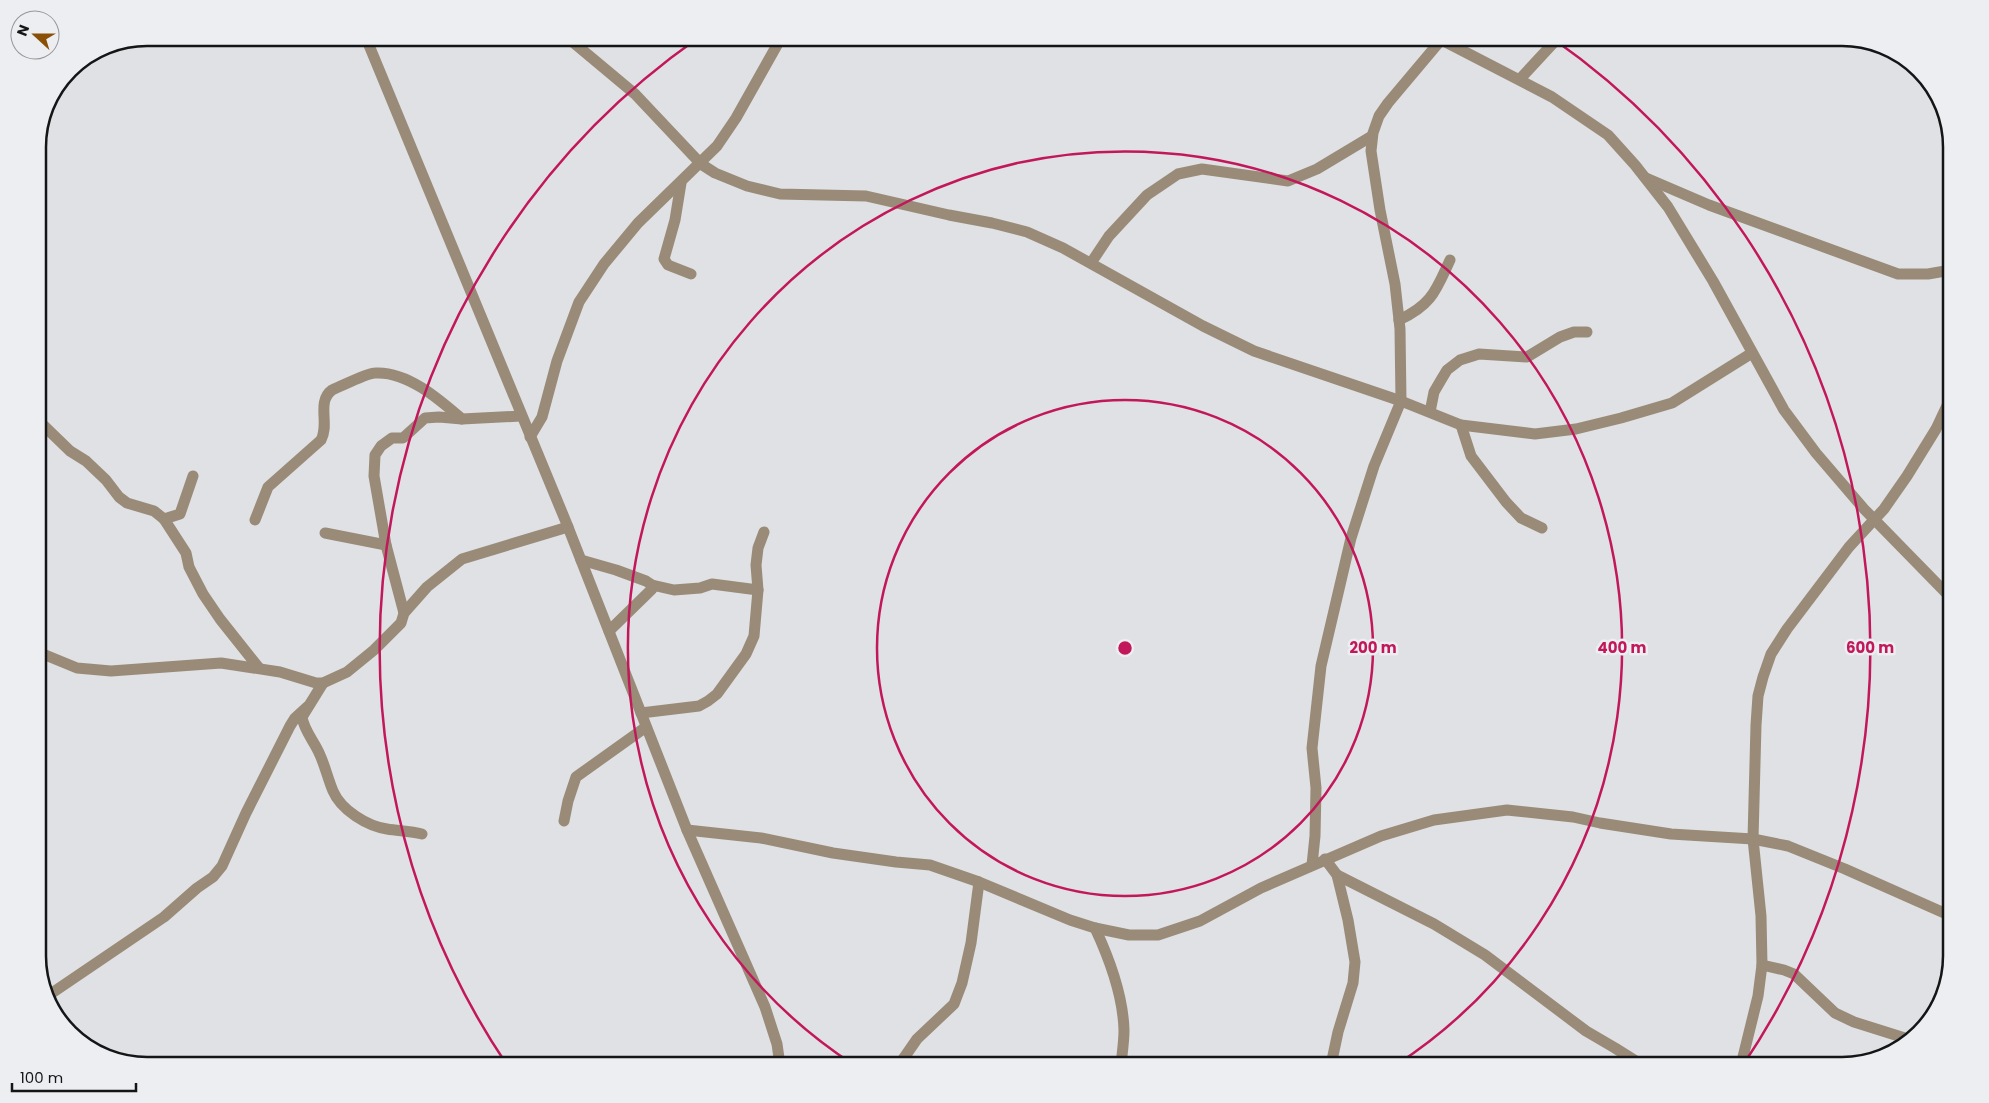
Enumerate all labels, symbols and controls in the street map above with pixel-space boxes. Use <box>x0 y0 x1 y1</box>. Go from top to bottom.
north arrow <box>10 10 60 60</box>
text: N <box>12 22 34 39</box>
text: 200 m <box>1349 637 1397 658</box>
text: 400 m <box>1598 637 1647 658</box>
text: 600 m <box>1846 637 1894 658</box>
centre of rings <box>1116 639 1134 657</box>
scale bar <box>12 1060 136 1092</box>
text: 100 m <box>20 1067 63 1088</box>

